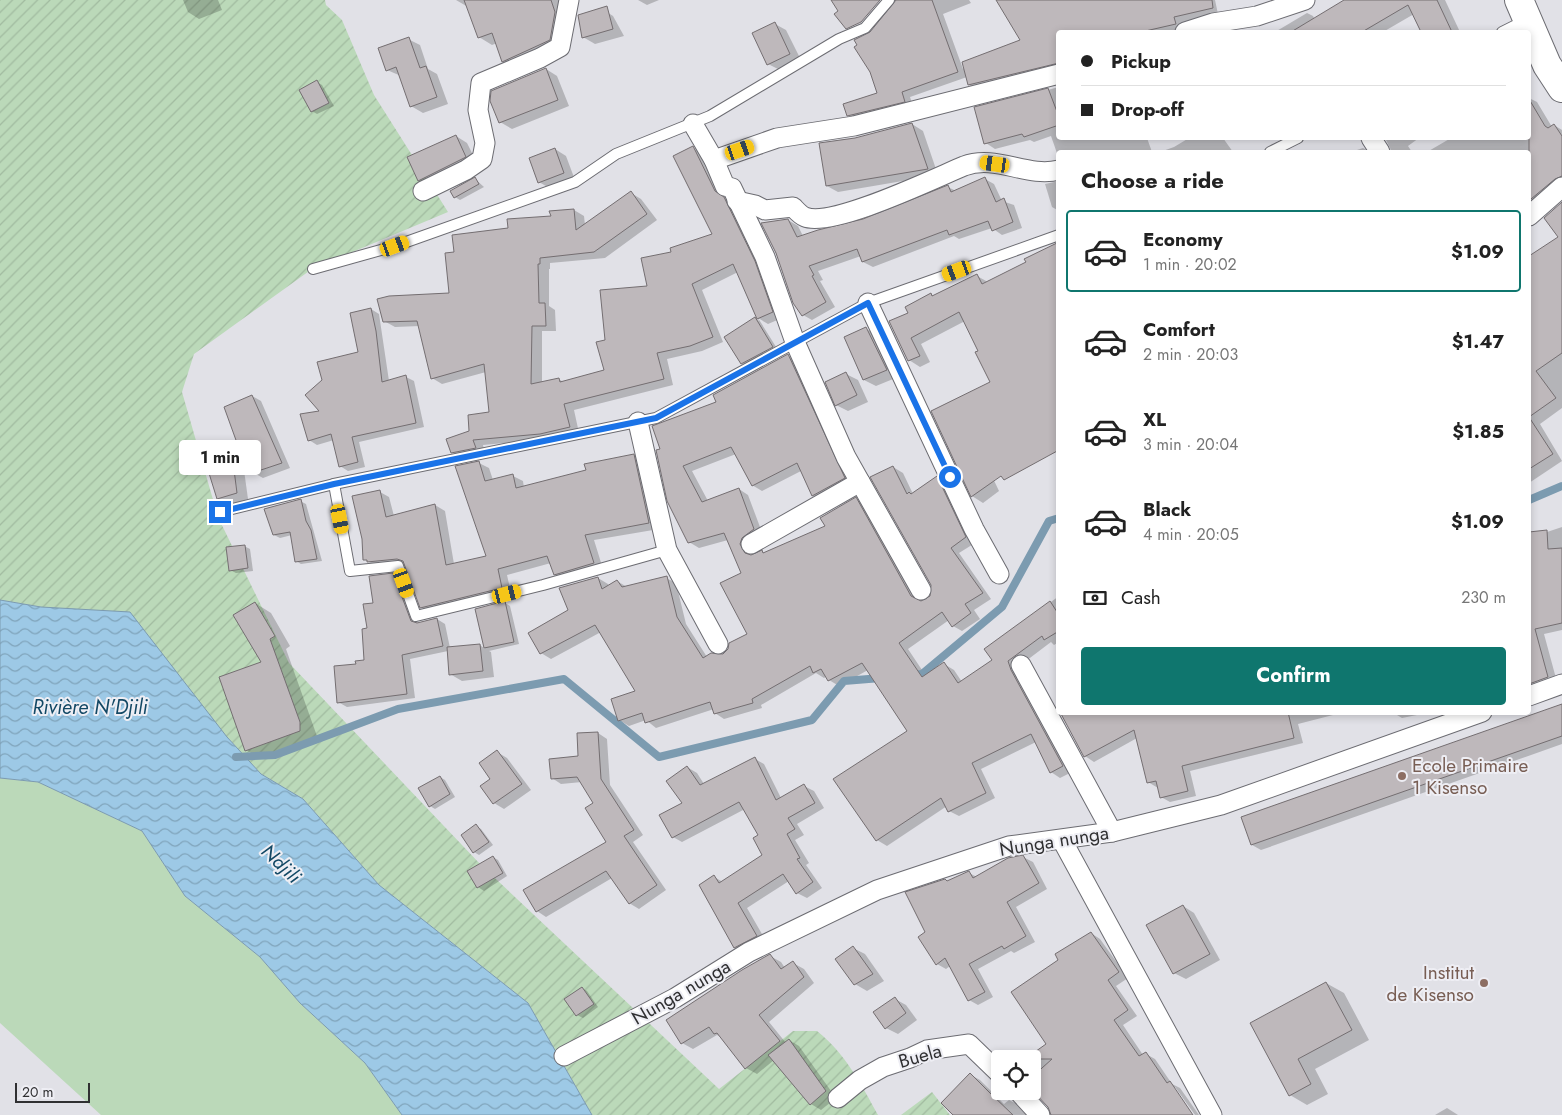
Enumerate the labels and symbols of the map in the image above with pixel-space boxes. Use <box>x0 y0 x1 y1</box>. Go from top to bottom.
car <box>723 138 756 162</box>
car <box>979 154 1010 174</box>
car <box>378 234 411 258</box>
car <box>940 259 973 283</box>
callout: 1 min <box>179 440 261 474</box>
route start <box>939 466 961 488</box>
route end <box>209 501 231 523</box>
car <box>329 503 350 535</box>
car <box>391 566 416 600</box>
car <box>490 583 523 605</box>
water label: Rivière N'Djili <box>32 693 148 722</box>
place label: Ecole Primaire 1 Kisenso <box>1412 752 1528 801</box>
marker: Ecole Primaire 1 Kisenso <box>1396 770 1408 782</box>
street label: Nunga nunga <box>997 819 1111 863</box>
water label: Ndjili <box>255 838 308 891</box>
street label: Nunga nunga <box>627 953 735 1031</box>
place label: Institut de Kisenso <box>1387 959 1474 1008</box>
marker: Institut de Kisenso <box>1478 977 1490 989</box>
street label: Buela <box>895 1037 945 1075</box>
scale bar <box>15 1080 90 1103</box>

